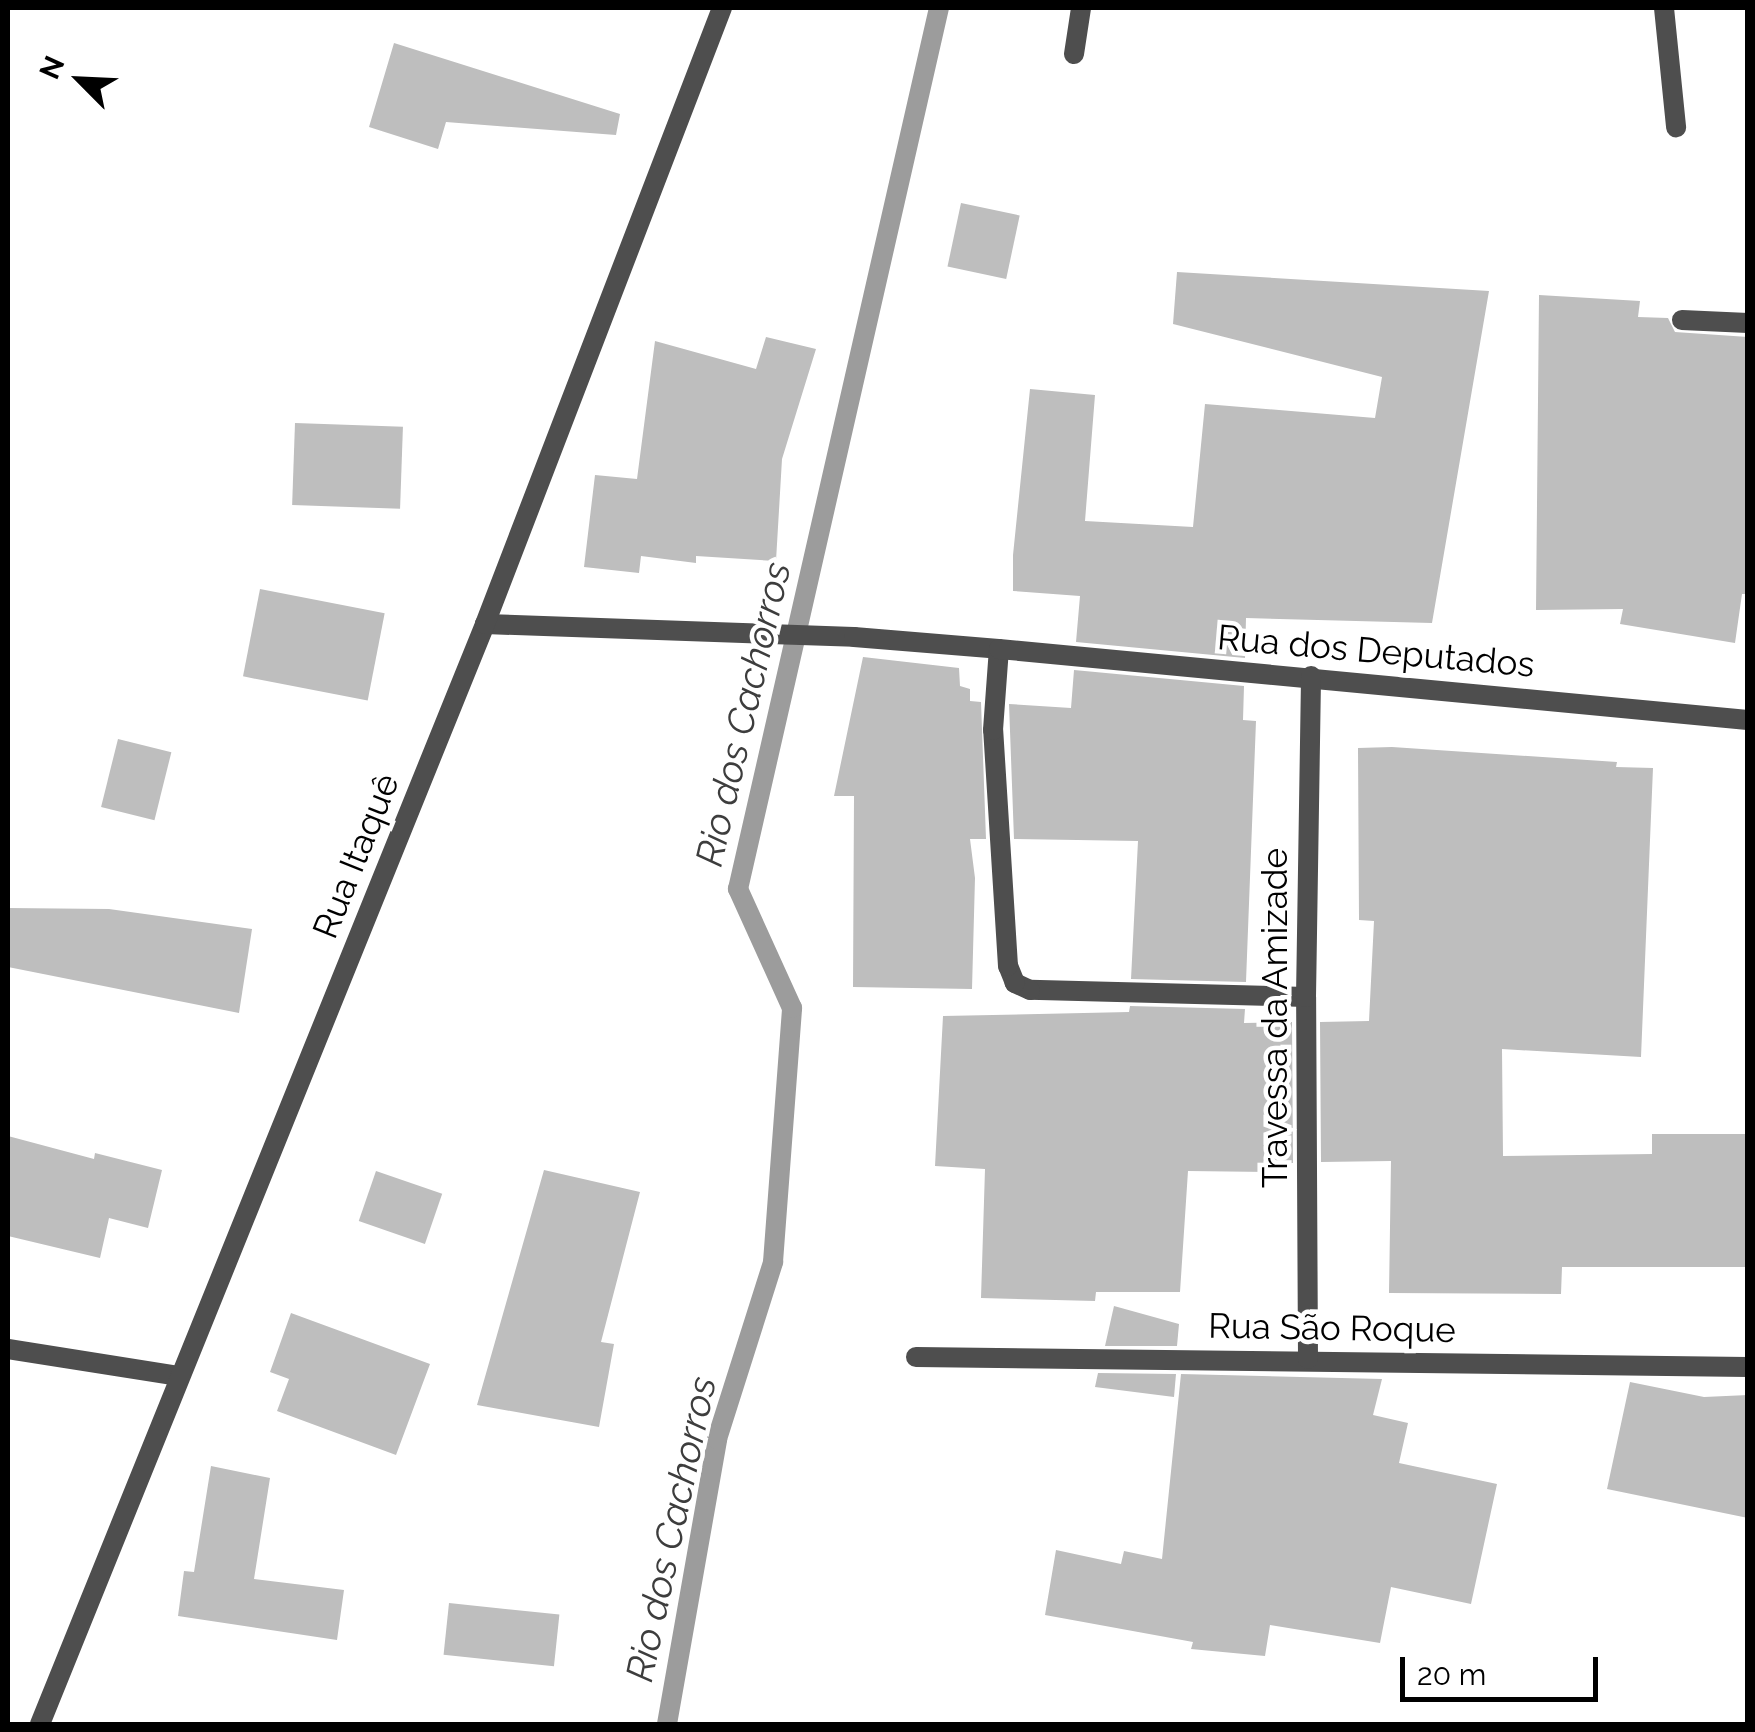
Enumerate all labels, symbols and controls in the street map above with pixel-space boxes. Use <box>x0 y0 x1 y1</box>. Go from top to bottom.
north arrow <box>30 30 130 130</box>
text: N <box>33 51 72 84</box>
water label: Rio dos Cachorros <box>686 558 800 870</box>
street label: Rua dos Deputados <box>1216 616 1536 686</box>
street label: Rua Itaquê <box>304 768 408 944</box>
street label: Travessa da Amizade <box>1254 847 1296 1189</box>
street label: Rua São Roque <box>1208 1305 1456 1351</box>
water label: Rio dos Cachorros <box>616 1372 726 1686</box>
scale bar <box>1405 1637 1602 1699</box>
text: 20 m <box>1417 1657 1486 1692</box>

